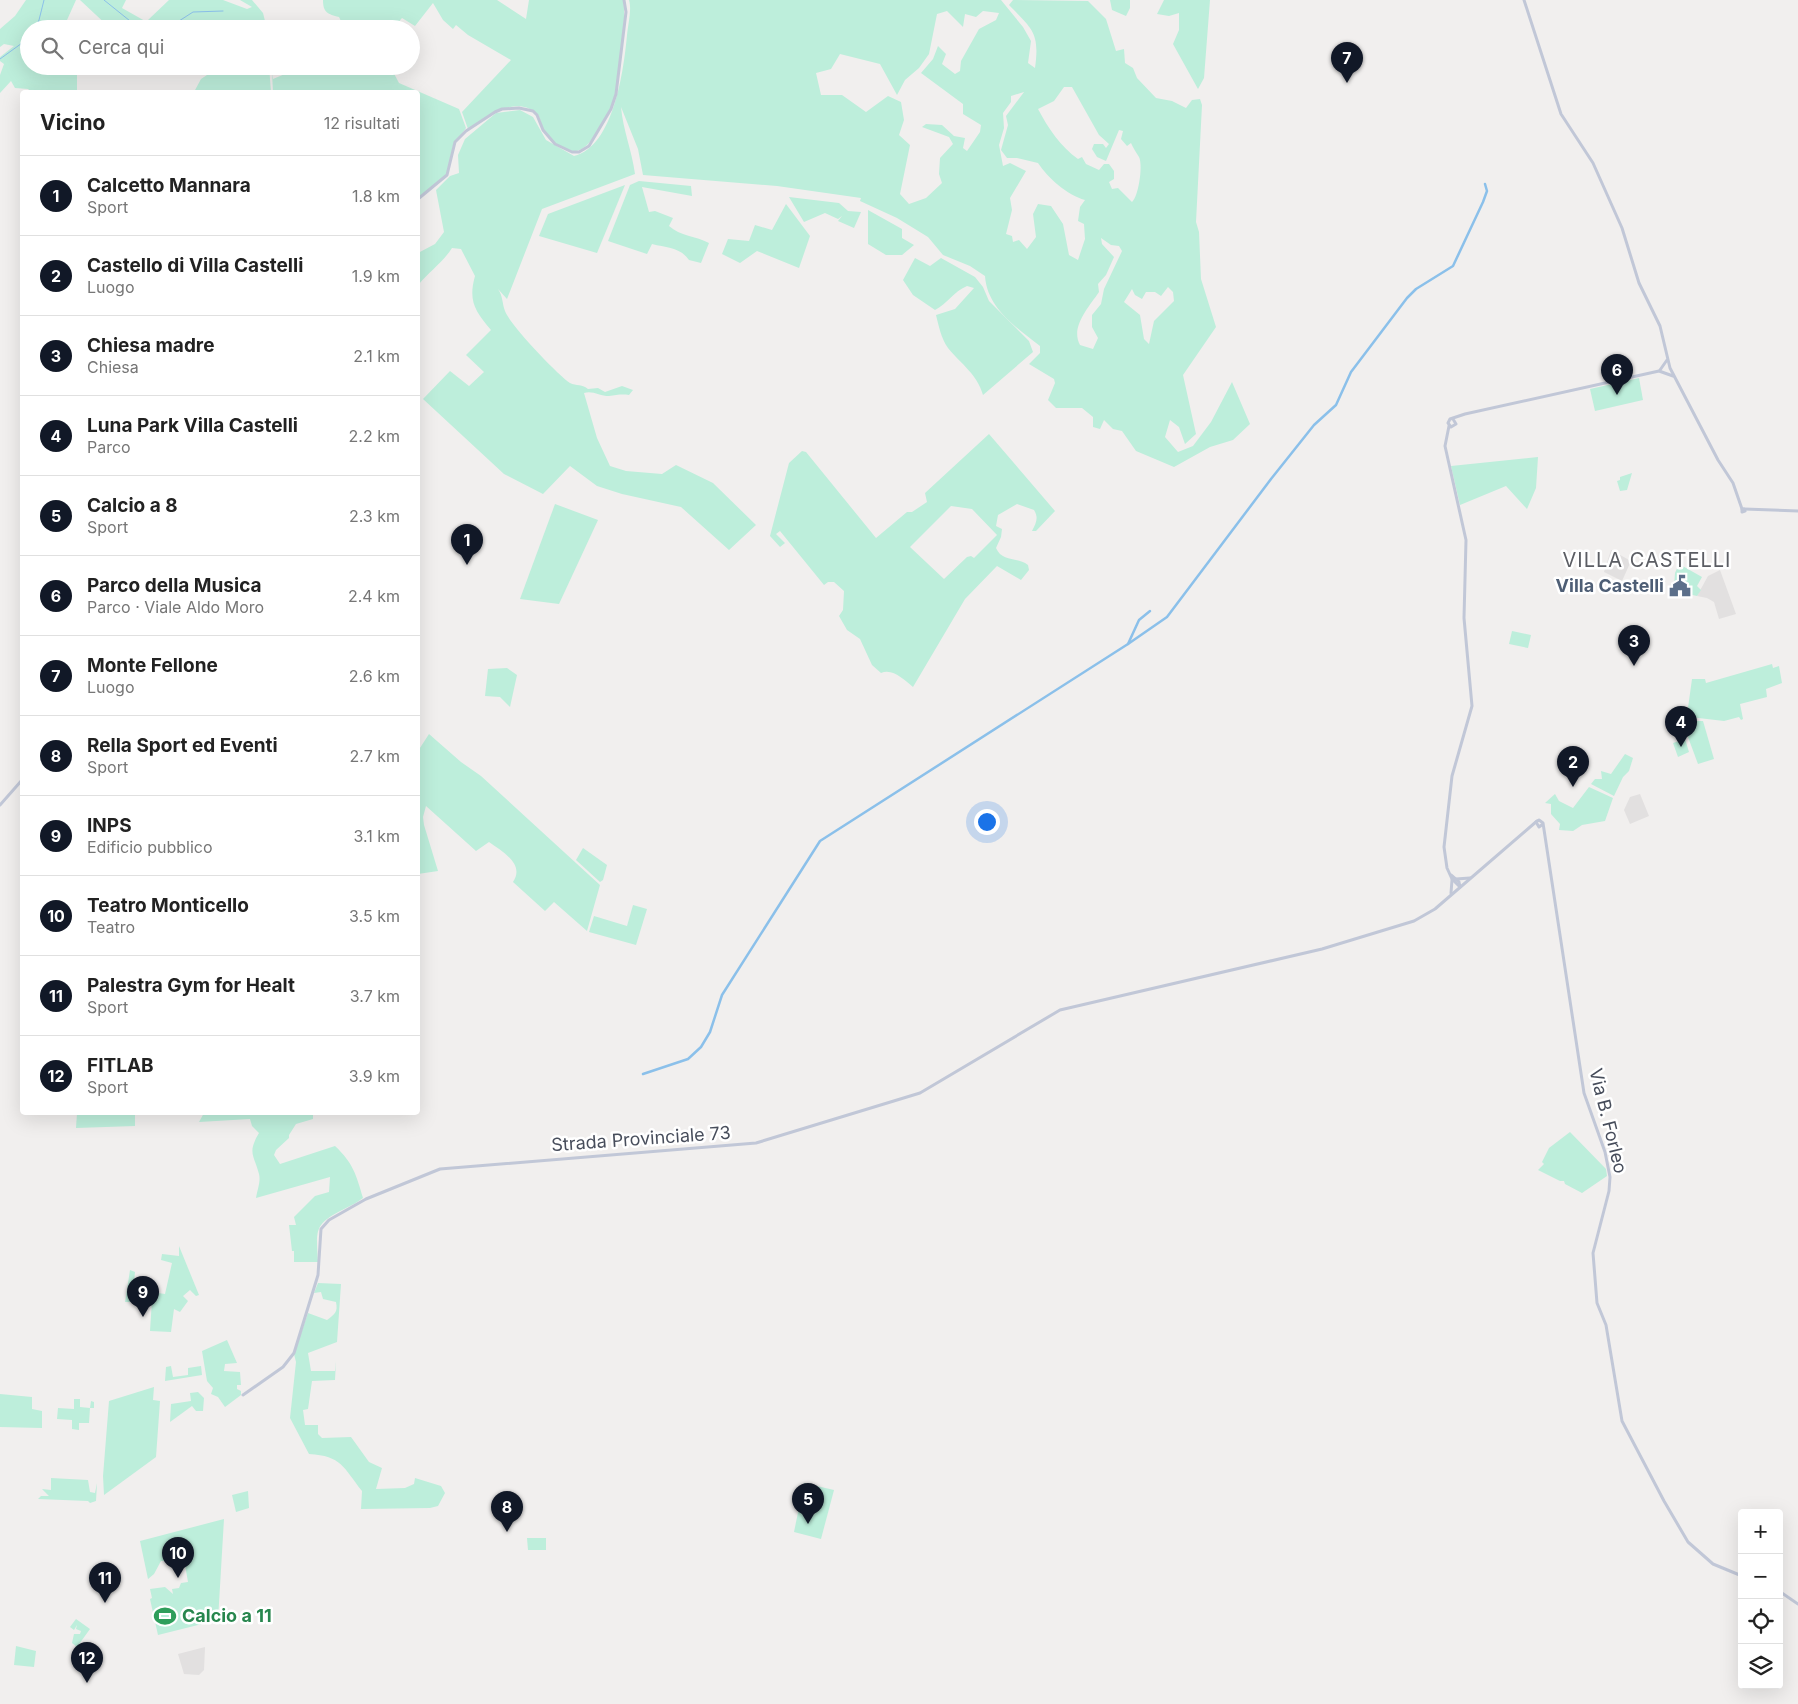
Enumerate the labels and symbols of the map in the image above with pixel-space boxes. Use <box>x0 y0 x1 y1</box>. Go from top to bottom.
pin: 7 <box>1331 42 1363 83</box>
pin: 6 <box>1601 354 1633 395</box>
pin: 1 <box>451 524 483 565</box>
district label: VILLA CASTELLI <box>1563 548 1731 572</box>
public building icon: Villa Castelli <box>1667 573 1693 599</box>
place label: Villa Castelli <box>1556 575 1664 596</box>
pin: 3 <box>1618 625 1650 666</box>
pin: 4 <box>1665 706 1697 747</box>
pin: 2 <box>1557 746 1589 787</box>
your location <box>974 809 1000 835</box>
street label: Via B. Forleo <box>1585 1066 1632 1176</box>
street label: Strada Provinciale 73 <box>551 1122 731 1155</box>
pin: 9 <box>127 1276 159 1317</box>
pin: 5 <box>792 1483 824 1524</box>
pin: 8 <box>491 1491 523 1532</box>
pin: 10 <box>162 1537 194 1578</box>
pin: 11 <box>89 1562 121 1603</box>
sports icon: Calcio a 11 <box>152 1603 178 1629</box>
place label: Calcio a 11 <box>182 1605 272 1626</box>
pin: 12 <box>71 1642 103 1683</box>

